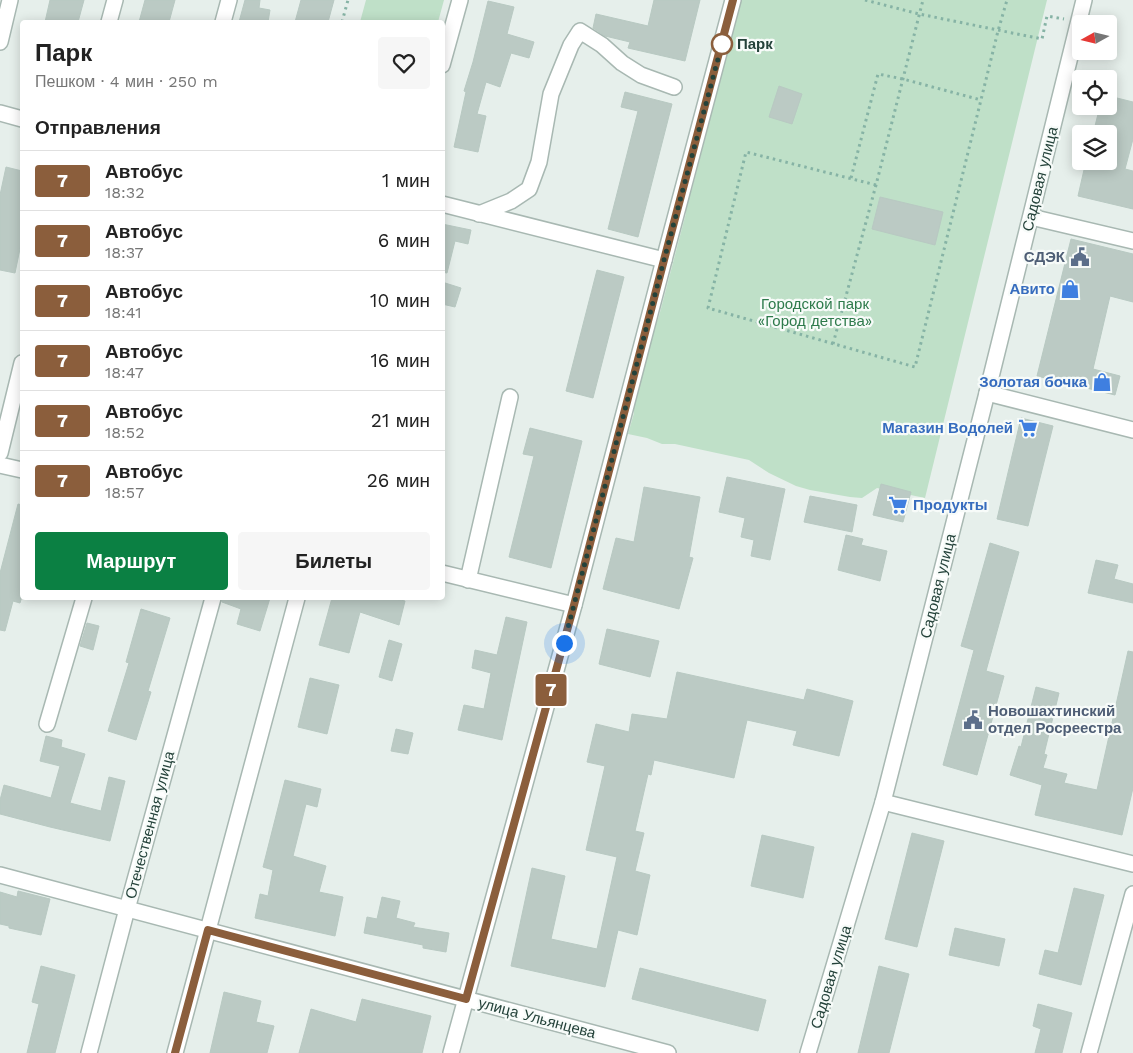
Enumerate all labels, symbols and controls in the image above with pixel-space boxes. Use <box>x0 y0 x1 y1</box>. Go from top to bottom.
north arrow <box>1072 15 1118 60</box>
map controls <box>1072 15 1117 170</box>
marker: Парк <box>711 33 733 55</box>
place label: Парк <box>737 35 773 53</box>
button: heart <box>378 37 430 89</box>
text: Парк <box>35 39 92 67</box>
button: locate <box>1072 70 1117 115</box>
text: Пешком · 4 мин · 250 m <box>35 72 218 91</box>
text: Отправления <box>35 116 161 139</box>
street label: Садовая улица <box>1018 124 1062 233</box>
button: layers <box>1072 125 1117 170</box>
text: Автобус <box>105 160 183 183</box>
text: 1 мин <box>382 169 430 192</box>
text: 7 <box>57 170 68 191</box>
text: 18:32 <box>105 183 145 202</box>
text: Автобус <box>105 220 183 243</box>
text: 6 мин <box>378 229 430 252</box>
text: 7 <box>57 230 68 251</box>
text: 18:37 <box>105 243 144 262</box>
public building icon: СДЭК <box>1069 246 1091 268</box>
place label: СДЭК <box>1024 248 1066 266</box>
shop icon: Авито <box>1059 278 1081 300</box>
text: Автобус <box>105 280 183 303</box>
place label: Авито <box>1009 280 1055 298</box>
text: 10 мин <box>370 289 430 312</box>
text: 7 <box>57 290 68 311</box>
park label: Городской парк «Город детства» <box>758 295 872 330</box>
text: 18:41 <box>105 303 142 322</box>
text: Автобус <box>105 340 183 363</box>
text: 16 мин <box>370 349 430 372</box>
text: 7 <box>57 350 68 371</box>
text: 18:47 <box>105 363 144 382</box>
shop icon: Золотая бочка <box>1091 371 1113 393</box>
place label: Золотая бочка <box>979 373 1088 391</box>
text: Автобус <box>105 400 183 423</box>
text: 21 мин <box>371 409 430 432</box>
text: 7 <box>57 410 68 431</box>
supermarket icon: Магазин Водолей <box>1017 417 1039 439</box>
place label: Магазин Водолей <box>882 419 1013 437</box>
text: 18:52 <box>105 423 144 442</box>
text: Автобус <box>105 460 183 483</box>
text: 26 мин <box>367 469 430 492</box>
text: 7 <box>57 470 68 491</box>
text: 18:57 <box>105 483 144 502</box>
supermarket icon: Продукты <box>887 494 909 516</box>
place label: Продукты <box>913 496 988 514</box>
street label: Садовая улица <box>916 531 960 640</box>
button: Маршрут <box>35 532 228 590</box>
button: Билеты <box>238 532 430 590</box>
your location <box>552 631 577 656</box>
line badge: 7 <box>535 674 567 706</box>
text: 7 <box>546 679 556 700</box>
place label: Новошахтинский отдел Росреестра <box>988 702 1122 737</box>
public building icon: Новошахтинский отдел Росреестра <box>962 709 984 731</box>
street label: Отечественная улица <box>122 749 179 901</box>
street label: Садовая улица <box>807 923 855 1031</box>
street label: улица Ульянцева <box>476 994 598 1042</box>

